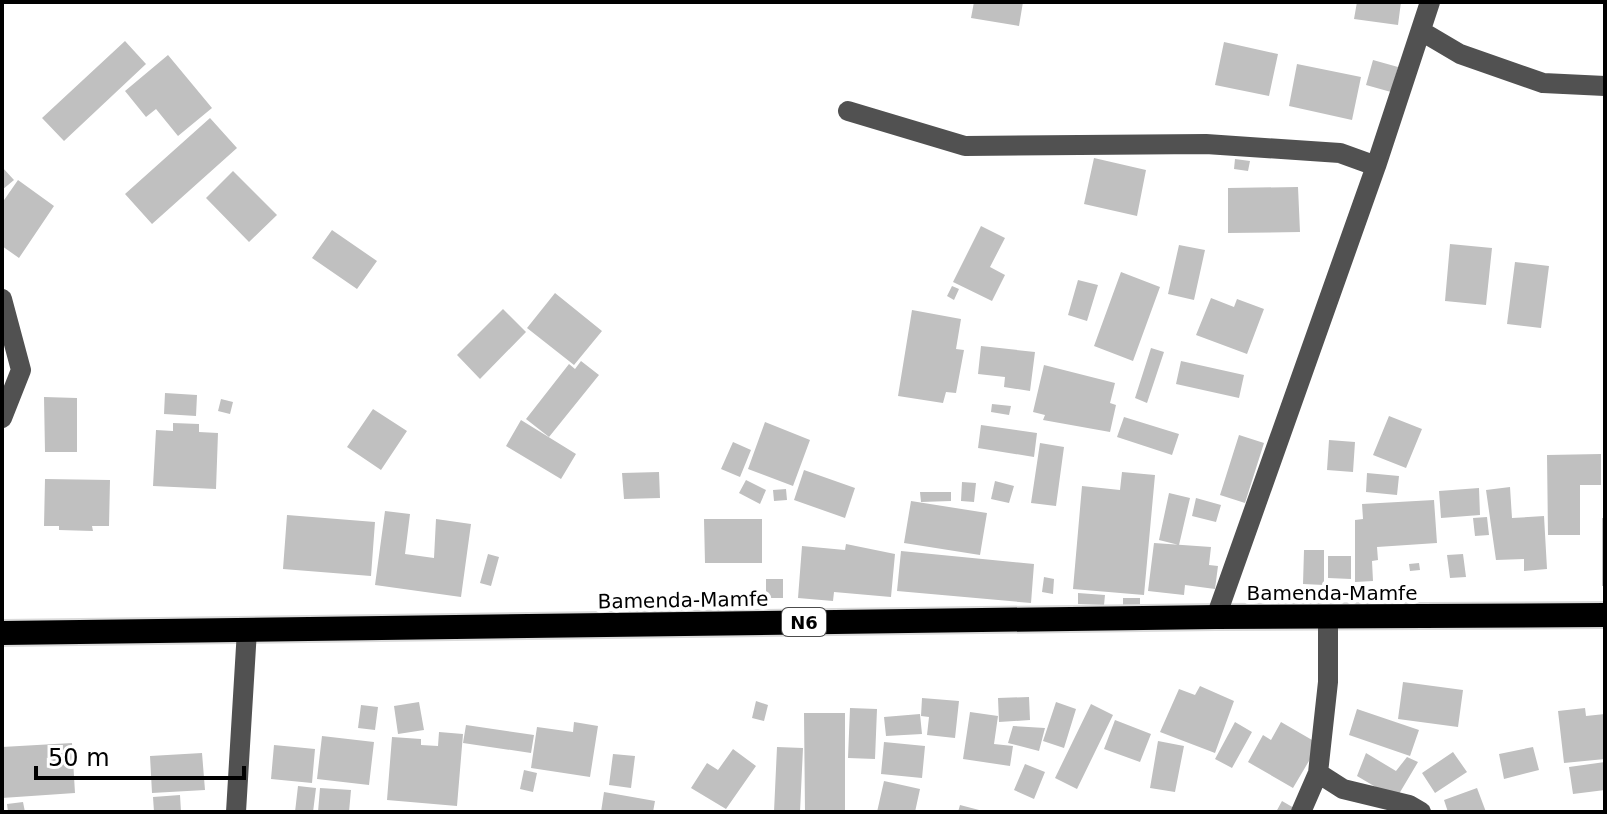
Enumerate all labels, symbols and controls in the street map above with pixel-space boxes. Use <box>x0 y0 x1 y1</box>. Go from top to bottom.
street label: Bamenda-Mamfe <box>1247 581 1417 605</box>
street label: Bamenda-Mamfe <box>597 587 769 613</box>
road number: N6 <box>782 608 826 636</box>
scale bar <box>36 730 244 780</box>
text: 50 m <box>48 744 110 772</box>

